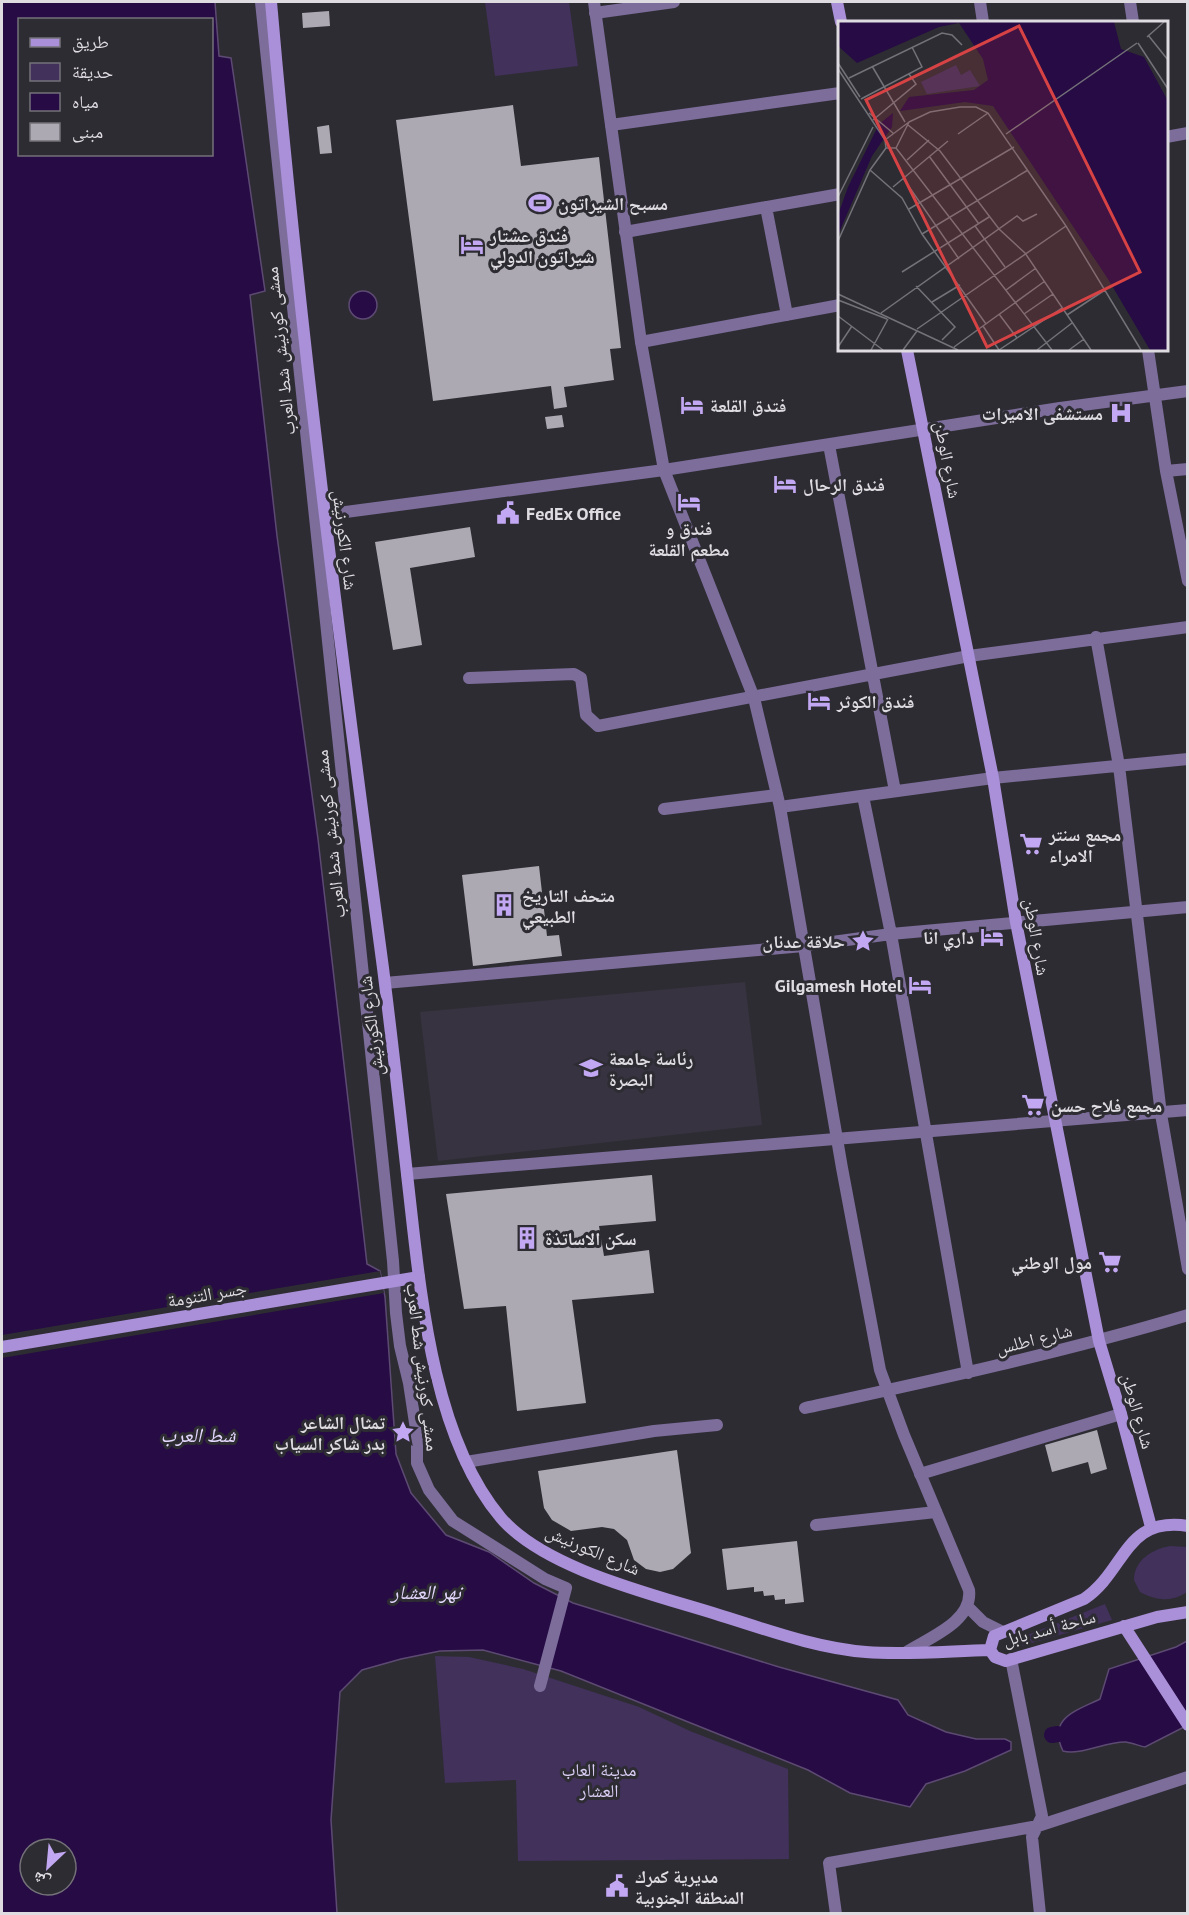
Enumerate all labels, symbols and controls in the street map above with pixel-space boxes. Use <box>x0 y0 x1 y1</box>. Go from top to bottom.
legend <box>18 18 213 156</box>
inset map <box>838 21 1168 351</box>
text: طريق <box>72 30 109 53</box>
text: حديقة <box>72 60 113 83</box>
text: مياه <box>72 90 99 113</box>
text: مبنى <box>72 120 103 143</box>
sports icon: مسبح الشيراتون <box>527 190 553 216</box>
place label: مسبح الشيراتون <box>558 192 668 216</box>
place label: فندق عشتار شيراتون الدولي <box>489 224 595 271</box>
hotel icon: فندق عشتار شيراتون الدولي <box>459 232 485 258</box>
street label: ممشى كورنيش شط العرب <box>260 266 300 436</box>
hotel icon: فتدق القلعة <box>679 392 705 418</box>
place label: فتدق القلعة <box>710 394 786 417</box>
hospital icon: مستشفى الاميرات <box>1108 400 1134 426</box>
place label: مستشفى الاميرات <box>982 402 1103 425</box>
street label: شارع الوطن <box>929 420 967 500</box>
hotel icon: فندق الرحال <box>772 471 798 497</box>
place label: فندق الرحال <box>803 473 885 496</box>
street label: شارع الكورنيش <box>327 489 363 591</box>
hotel icon: فندق و مطعم القلعة <box>676 489 702 515</box>
public building icon: FedEx Office <box>495 500 521 526</box>
place label: FedEx Office <box>526 502 621 525</box>
place label: فندق و مطعم القلعة <box>648 517 730 562</box>
hotel icon: فندق الكوثر <box>806 688 832 714</box>
place label: فندق الكوثر <box>836 690 914 713</box>
street label: ممشى كورنيش شط العرب <box>310 749 350 919</box>
place label: مجمع سنتر الامراء <box>1048 823 1121 867</box>
supermarket icon: مجمع سنتر الامراء <box>1018 831 1044 857</box>
place label: متحف التاريخ الطبيعي <box>522 884 615 931</box>
building icon: متحف التاريخ الطبيعي <box>491 892 517 918</box>
street label: شارع الوطن <box>1019 897 1055 977</box>
hotel icon: داري انا <box>979 924 1005 950</box>
place label: داري انا <box>923 926 974 952</box>
place icon: حلاقة عدنان <box>850 928 876 954</box>
place label: حلاقة عدنان <box>762 930 845 953</box>
hotel icon: Gilgamesh Hotel <box>907 972 933 998</box>
place label: Gilgamesh Hotel <box>775 974 903 997</box>
street label: شارع الكورنيش <box>353 975 389 1077</box>
place label: رئاسة جامعة البصرة <box>609 1047 694 1091</box>
school or university icon: رئاسة جامعة البصرة <box>578 1055 604 1081</box>
supermarket icon: مجمع فلاح حسن <box>1020 1092 1046 1118</box>
place label: مجمع فلاح حسن <box>1051 1094 1162 1118</box>
building icon: سكن الاساتذة <box>514 1225 540 1251</box>
place label: سكن الاساتذة <box>545 1227 637 1250</box>
supermarket icon: مول الوطني <box>1097 1249 1123 1275</box>
place label: مول الوطني <box>1011 1251 1092 1277</box>
street label: جسر التنومة <box>166 1276 248 1312</box>
street label: ممشى كورنيش شط العرب <box>401 1282 445 1452</box>
street label: شارع اطلس <box>993 1318 1075 1360</box>
street label: شارع الوطن <box>1116 1370 1160 1452</box>
place label: تمثال الشاعر بدر شاكر السياب <box>275 1411 385 1455</box>
place icon: تمثال الشاعر بدر شاكر السياب <box>390 1419 416 1445</box>
water label: شط العرب <box>161 1422 237 1448</box>
street label: شارع الكورنيش <box>542 1520 644 1580</box>
water label: نهر العشار <box>389 1579 464 1605</box>
street label: ساحة أسد بابل <box>1000 1605 1098 1651</box>
park label: مدينة العاب العشار <box>561 1758 637 1802</box>
north arrow <box>18 1837 78 1897</box>
place label: مديرية كمرك المنطقة الجنوبية <box>635 1865 744 1909</box>
text: ش <box>29 1868 53 1893</box>
public building icon: مديرية كمرك المنطقة الجنوبية <box>604 1873 630 1899</box>

